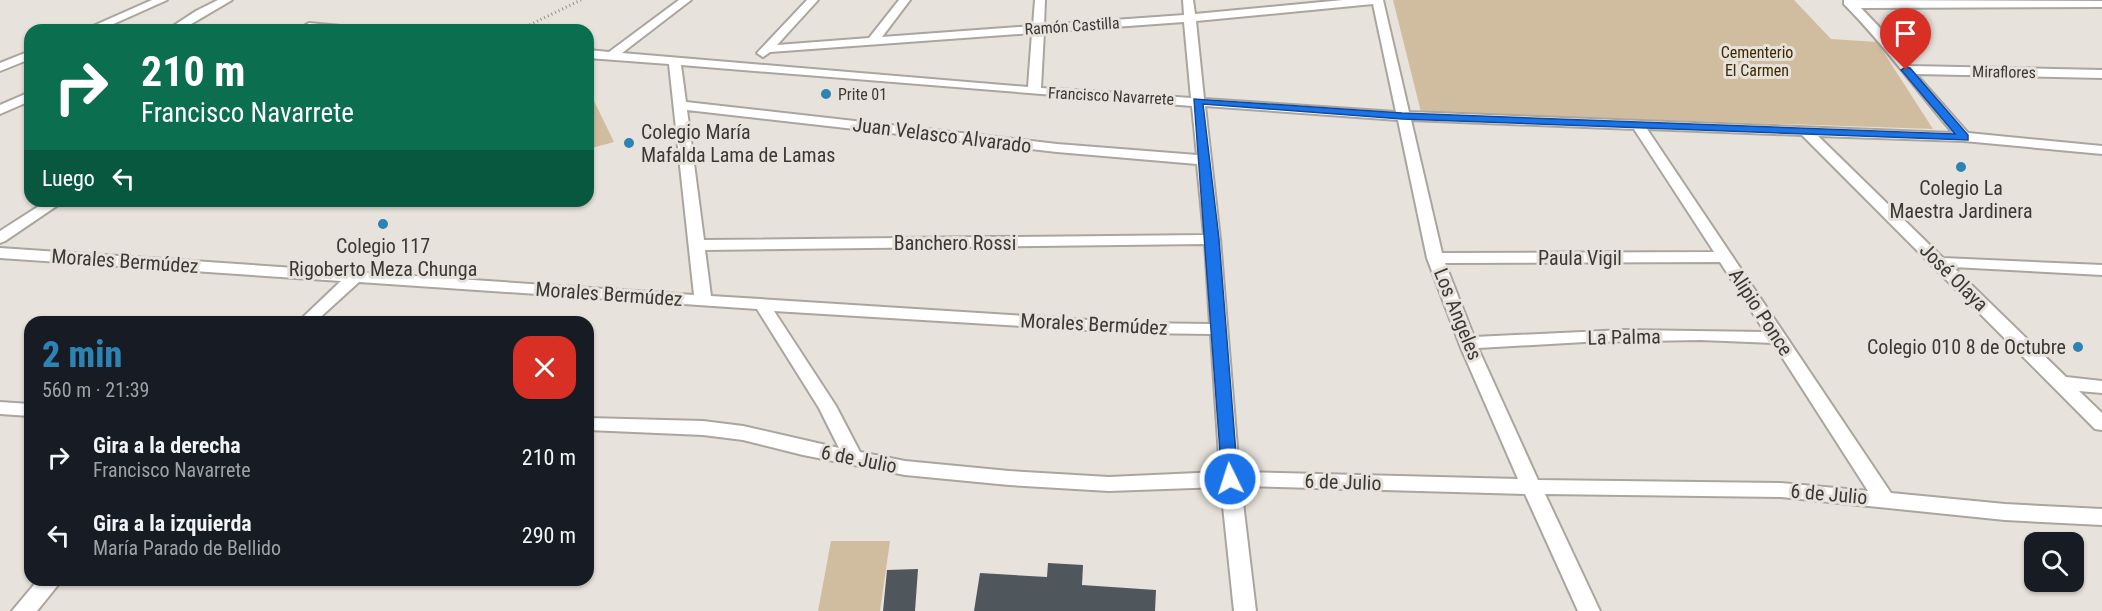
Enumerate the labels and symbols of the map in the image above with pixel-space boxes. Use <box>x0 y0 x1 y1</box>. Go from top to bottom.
pin <box>1880 8 1931 70</box>
street label: Ramón Castilla <box>1024 13 1120 39</box>
park label: Cementerio El Carmen <box>1721 43 1793 80</box>
street label: Miraflores <box>1972 62 2036 82</box>
street label: Francisco Navarrete <box>1048 83 1174 109</box>
place label: Prite 01 <box>838 85 887 104</box>
marker: Prite 01 <box>819 87 833 101</box>
street label: Juan Velasco Alvarado <box>851 112 1033 158</box>
place label: Colegio María Mafalda Lama de Lamas <box>641 120 835 167</box>
marker: Colegio María Mafalda Lama de Lamas <box>622 136 636 150</box>
marker: Colegio La Maestra Jardinera <box>1954 160 1968 174</box>
place label: Colegio La Maestra Jardinera <box>1890 176 2033 223</box>
marker: Colegio 117 Rigoberto Meza Chunga <box>376 217 390 231</box>
street label: Banchero Rossi <box>894 231 1016 255</box>
place label: Colegio 117 Rigoberto Meza Chunga <box>289 234 477 281</box>
street label: José Olaya <box>1915 238 1993 316</box>
street label: Morales Bermúdez <box>51 244 199 278</box>
street label: Paula Vigil <box>1538 246 1622 270</box>
street label: Alipio Ponce <box>1724 264 1798 360</box>
street label: Los Angeles <box>1429 265 1487 363</box>
street label: Morales Bermúdez <box>535 277 683 311</box>
street label: Morales Bermúdez <box>1020 308 1168 340</box>
street label: La Palma <box>1587 324 1661 350</box>
place label: Colegio 010 8 de Octubre <box>1867 335 2066 359</box>
marker: Colegio 010 8 de Octubre <box>2071 340 2085 354</box>
street label: 6 de Julio <box>819 440 899 478</box>
position arrow <box>1198 447 1262 511</box>
street label: 6 de Julio <box>1304 469 1382 495</box>
street label: 6 de Julio <box>1790 479 1868 509</box>

